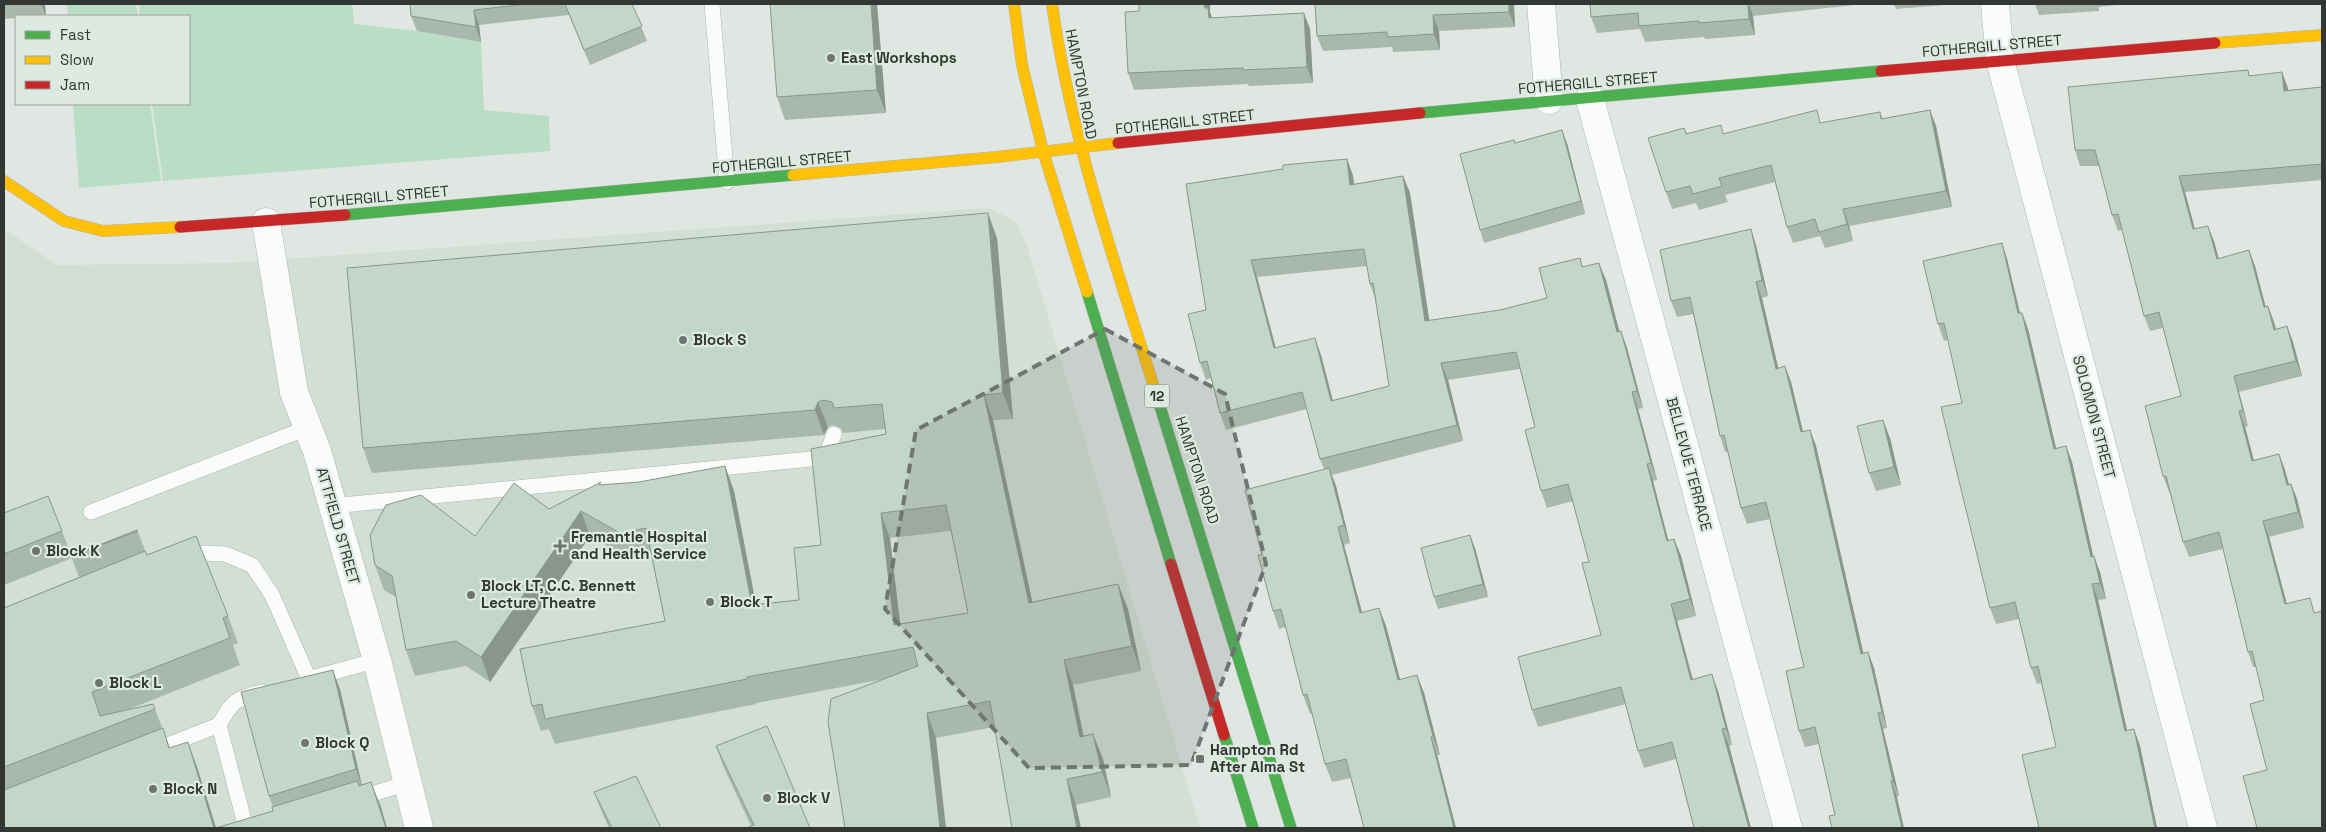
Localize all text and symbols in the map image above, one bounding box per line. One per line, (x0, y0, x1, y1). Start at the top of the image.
legend (15, 15, 190, 105)
text: Fast (60, 25, 91, 44)
street label: HAMPTON ROAD (1061, 27, 1102, 141)
street label: FOTHERGILL STREET (1921, 30, 2063, 61)
place label: East Workshops (841, 48, 957, 67)
text: Slow (60, 50, 94, 69)
marker: East Workshops (825, 52, 837, 64)
street label: FOTHERGILL STREET (1517, 67, 1659, 98)
text: Jam (60, 75, 90, 94)
street label: FOTHERGILL STREET (1114, 105, 1256, 138)
street label: FOTHERGILL STREET (711, 146, 853, 177)
street label: FOTHERGILL STREET (308, 181, 450, 212)
place label: Block S (693, 330, 746, 349)
marker: Block S (677, 334, 689, 346)
street label: SOLOMON STREET (2069, 353, 2120, 481)
road number: 12 (1144, 384, 1170, 408)
street label: BELLEVUE TERRACE (1662, 395, 1717, 533)
street label: HAMPTON ROAD (1171, 414, 1224, 526)
street label: ATTFIELD STREET (313, 465, 364, 587)
place label: Fremantle Hospital and Health Service (571, 527, 707, 563)
marker: Fremantle Hospital and Health Service (553, 539, 567, 553)
place label: Block K (46, 541, 100, 560)
marker: Block K (30, 545, 42, 557)
place label: Block LT, C.C. Bennett Lecture Theatre (481, 576, 636, 612)
marker: Block LT, C.C. Bennett Lecture Theatre (465, 589, 477, 601)
place label: Block T (720, 592, 773, 611)
marker: Block T (704, 596, 716, 608)
place label: Block L (109, 673, 161, 692)
marker: Block L (93, 677, 105, 689)
place label: Block Q (315, 733, 369, 752)
marker: Block Q (299, 737, 311, 749)
place label: Hampton Rd After Alma St (1210, 740, 1305, 776)
marker: Hampton Rd After Alma St (1194, 753, 1206, 765)
place label: Block N (163, 779, 217, 798)
marker: Block N (147, 783, 159, 795)
place label: Block V (777, 788, 830, 807)
marker: Block V (761, 792, 773, 804)

